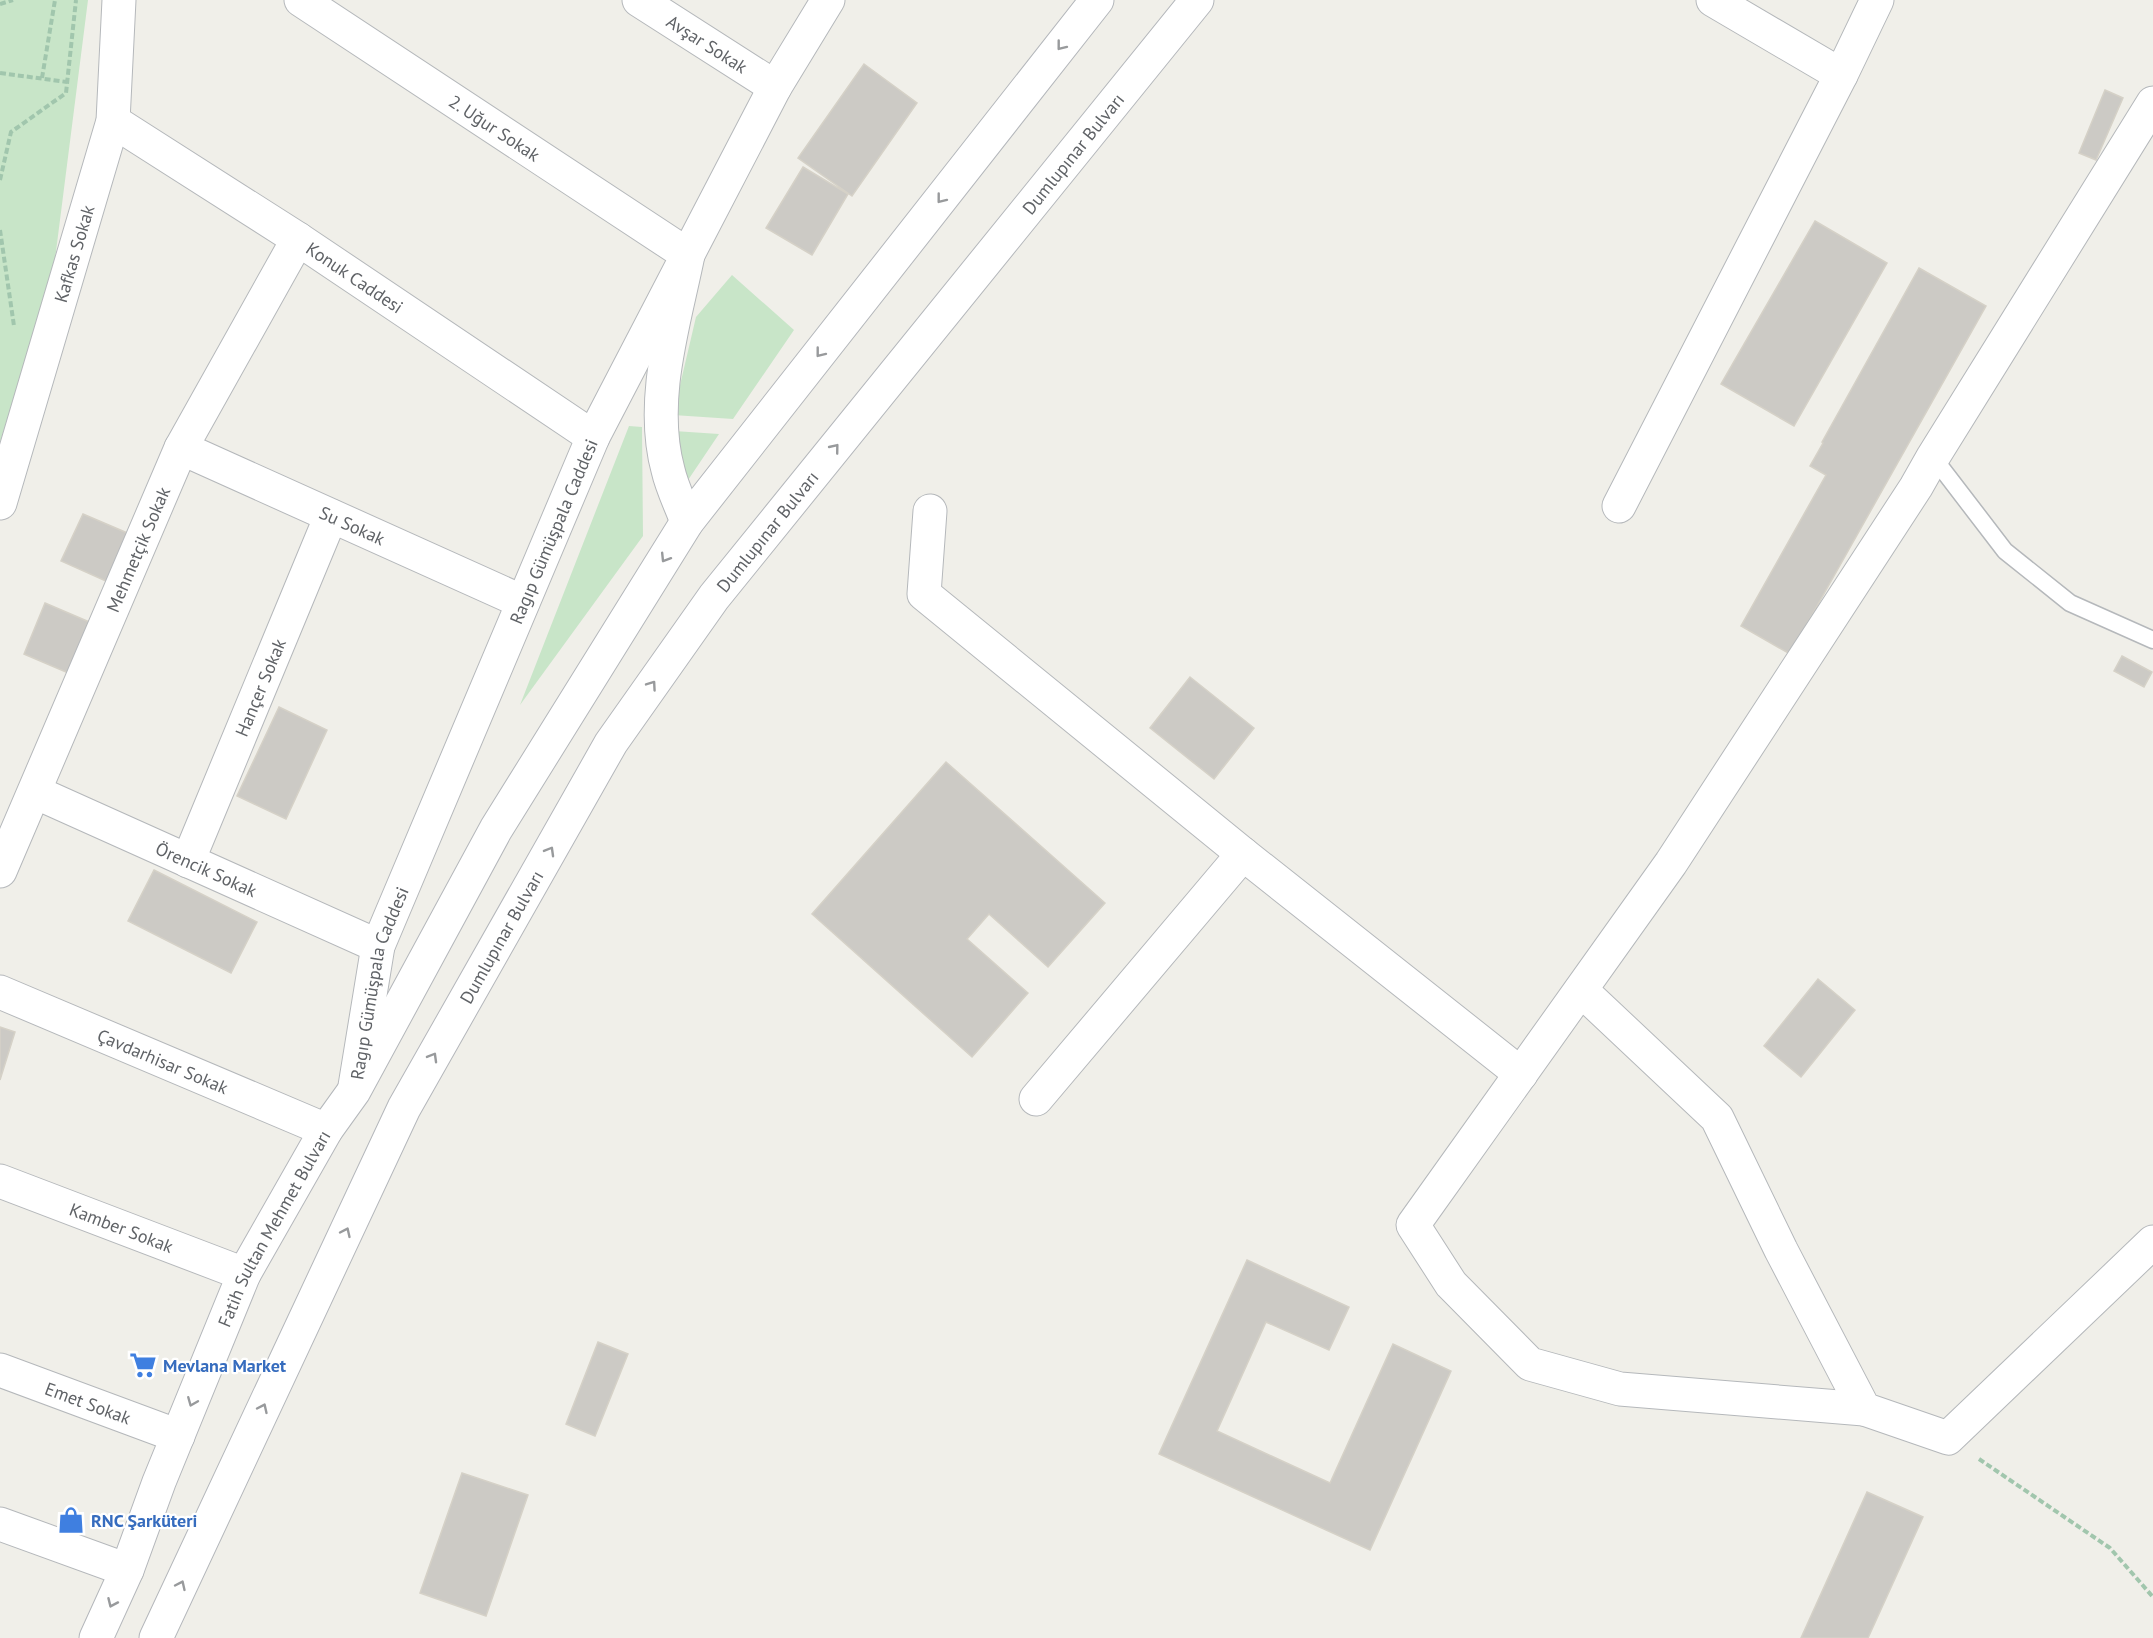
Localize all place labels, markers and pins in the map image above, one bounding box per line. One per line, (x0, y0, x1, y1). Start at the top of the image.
supermarket icon: Mevlana Market (128, 1350, 158, 1380)
place label: Mevlana Market (163, 1354, 287, 1377)
shop icon: RNC Şarküteri (56, 1505, 86, 1535)
place label: RNC Şarküteri (91, 1509, 197, 1532)

